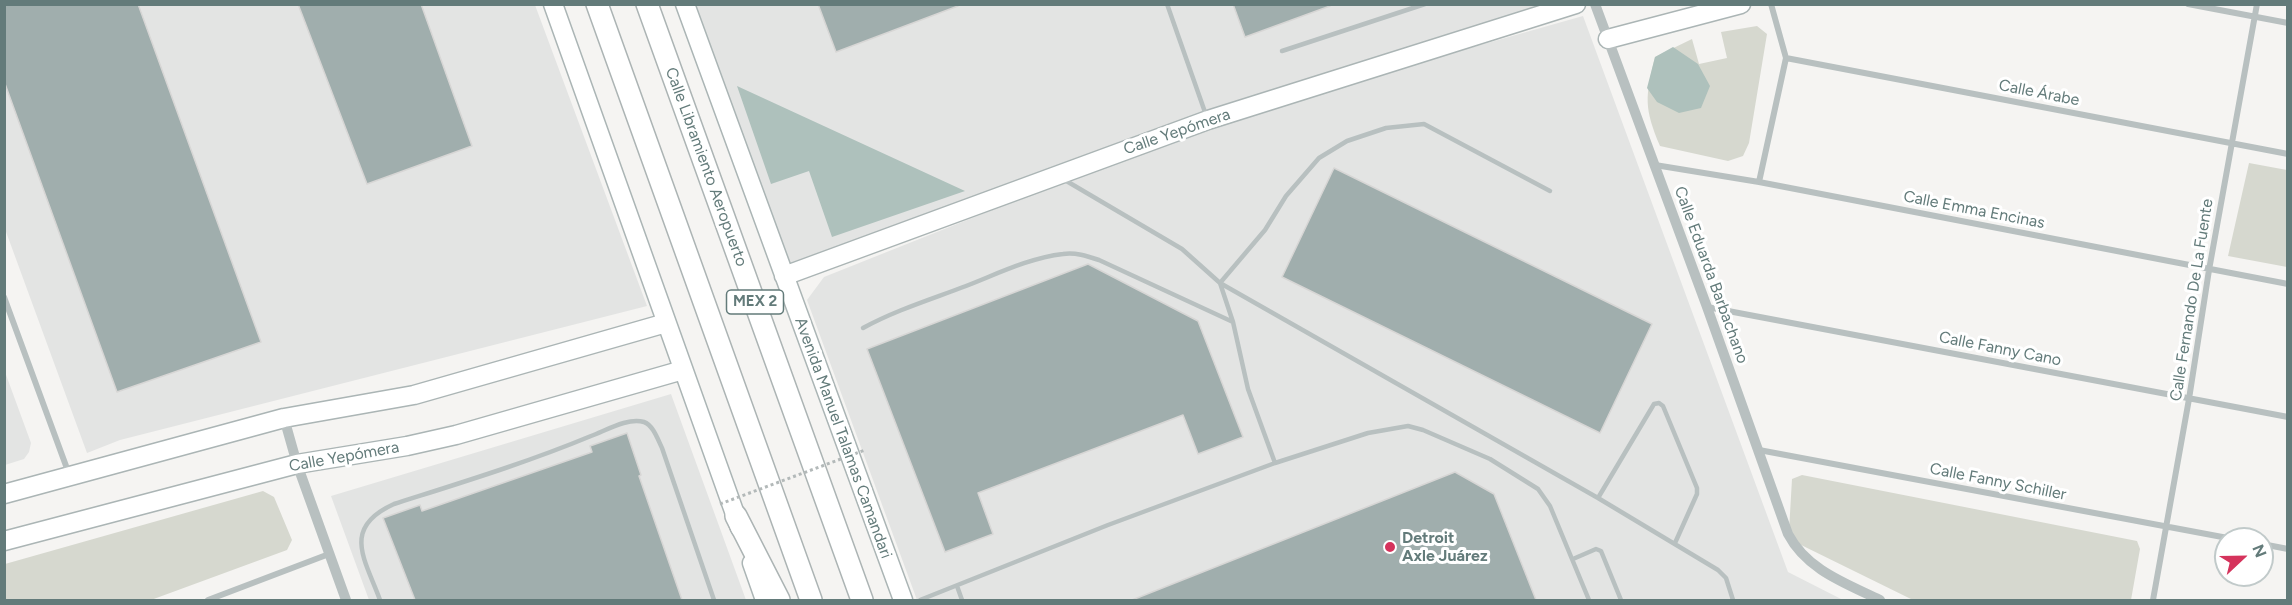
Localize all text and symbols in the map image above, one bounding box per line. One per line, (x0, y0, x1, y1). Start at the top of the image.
street label: Calle Libramiento Aeropuerto (661, 65, 751, 269)
street label: Calle Árabe (1997, 76, 2081, 110)
street label: Calle Yepómera (1121, 105, 1233, 159)
street label: Calle Eduarda Barbachano (1670, 184, 1752, 366)
street label: Calle Emma Encinas (1902, 187, 2046, 233)
street label: Calle Fernando De La Fuente (2167, 197, 2217, 403)
road number: MEX 2 (726, 290, 783, 314)
street label: Avenida Manuel Talamas Camandari (790, 315, 896, 561)
street label: Calle Fanny Cano (1937, 328, 2063, 370)
street label: Calle Yepómera (287, 438, 401, 476)
street label: Calle Fanny Schiller (1928, 459, 2068, 505)
north arrow (2214, 527, 2274, 587)
place label: Detroit Axle Juárez (1402, 528, 1488, 566)
marker: Detroit Axle Juárez (1383, 540, 1397, 554)
text: N (2248, 542, 2270, 560)

